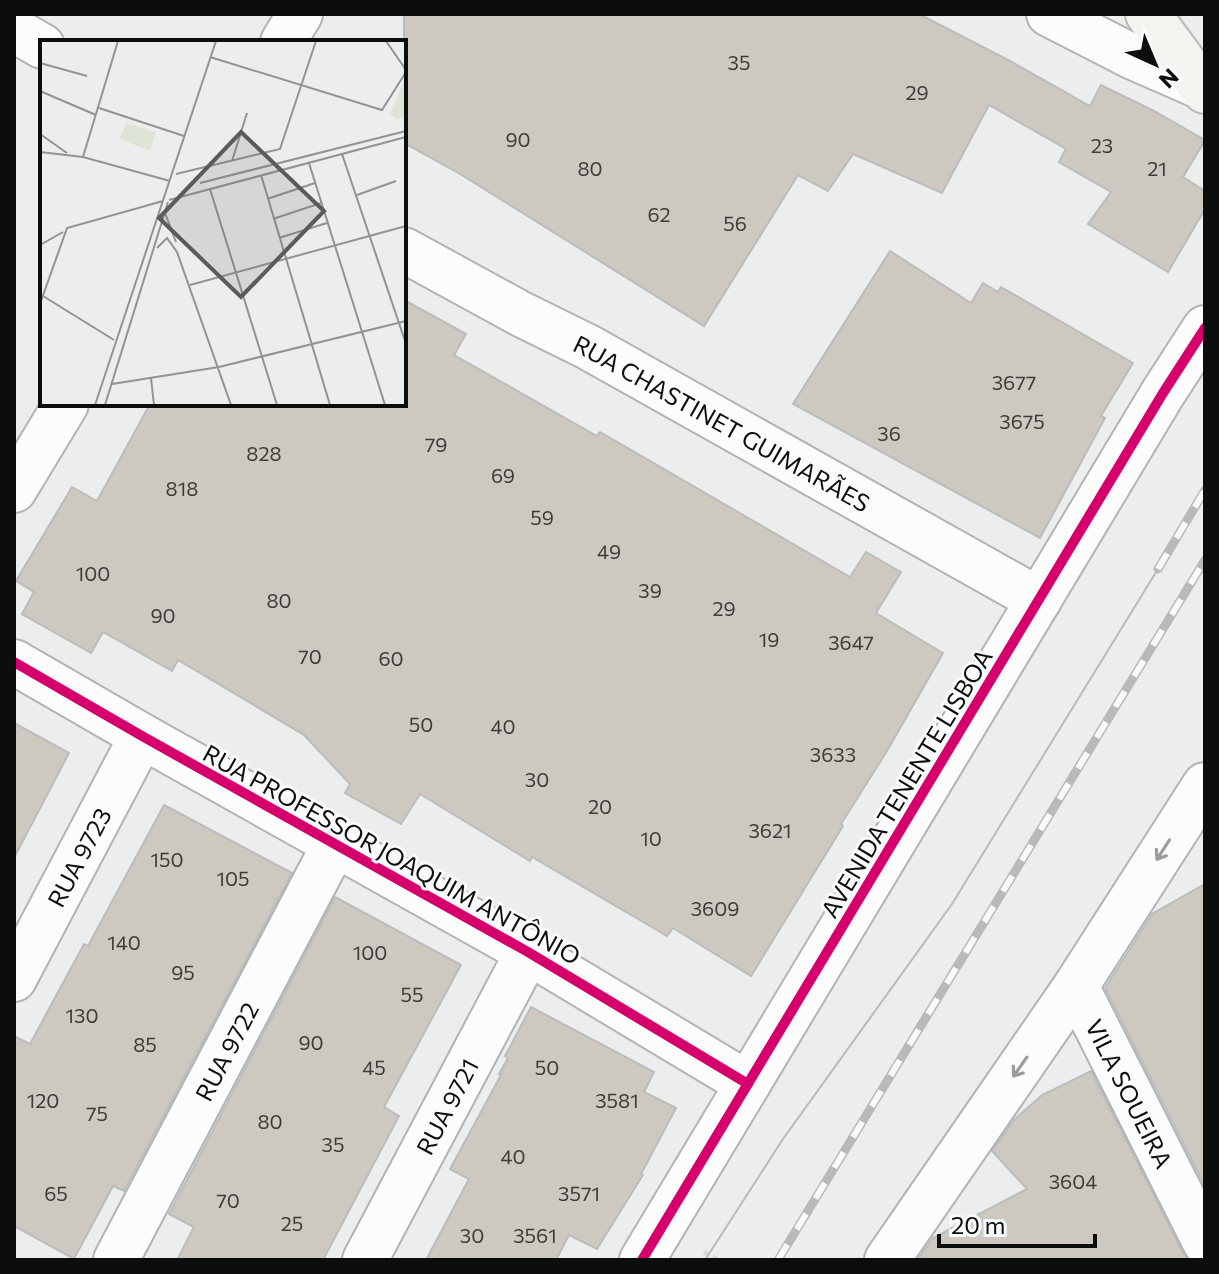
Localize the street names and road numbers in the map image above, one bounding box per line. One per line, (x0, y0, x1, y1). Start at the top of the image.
street label: RUA CHASTINET GUIMARÃES (569, 328, 876, 517)
street label: AVENIDA TENENTE LISBOA (814, 643, 998, 923)
street label: RUA PROFESSOR JOAQUIM ANTÔNIO (198, 738, 586, 970)
street label: RUA 9723 (40, 802, 116, 911)
street label: RUA 9722 (188, 997, 264, 1105)
street label: VILA SOUEIRA (1080, 1014, 1180, 1172)
street label: RUA 9721 (409, 1053, 484, 1159)

